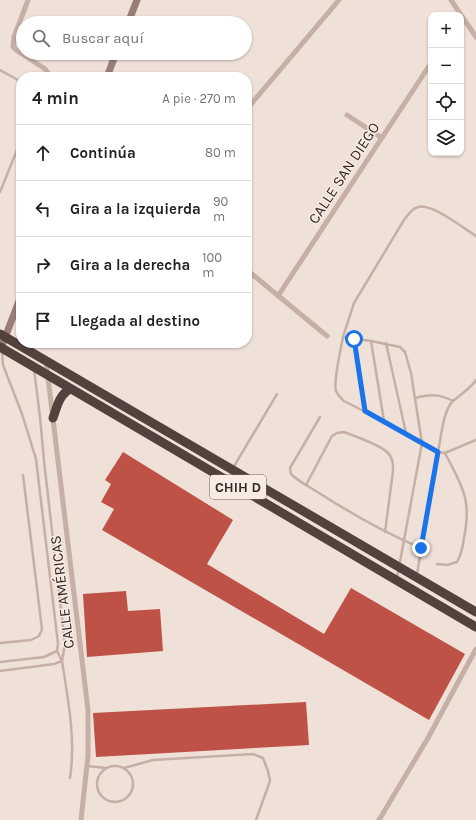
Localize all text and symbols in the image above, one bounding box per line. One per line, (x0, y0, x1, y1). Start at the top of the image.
map controls (428, 12, 464, 156)
button: + (428, 12, 464, 48)
search box (16, 16, 252, 60)
icon: search (30, 27, 52, 49)
text: Buscar aquí (62, 29, 144, 47)
button: − (428, 48, 464, 84)
button: locate (428, 84, 464, 120)
text: 4 min (32, 88, 79, 108)
text: A pie · 270 m (162, 91, 236, 106)
street label: CALLE SAN DIEGO (305, 119, 383, 227)
button: layers (428, 120, 464, 156)
icon: ahead (32, 142, 54, 164)
text: Continúa (70, 144, 136, 162)
text: 80 m (205, 145, 236, 160)
text: 90 m (213, 194, 228, 224)
icon: left (32, 198, 54, 220)
text: Gira a la izquierda (70, 200, 201, 218)
text: 100 m (202, 250, 222, 280)
icon: right (32, 254, 54, 276)
text: Gira a la derecha (70, 256, 190, 274)
icon: arrive (32, 310, 54, 332)
text: Llegada al destino (70, 312, 200, 330)
route start (345, 330, 363, 348)
road number: CHIH D (210, 475, 266, 499)
street label: CALLE AMÉRICAS (46, 534, 78, 650)
route end (412, 539, 430, 557)

